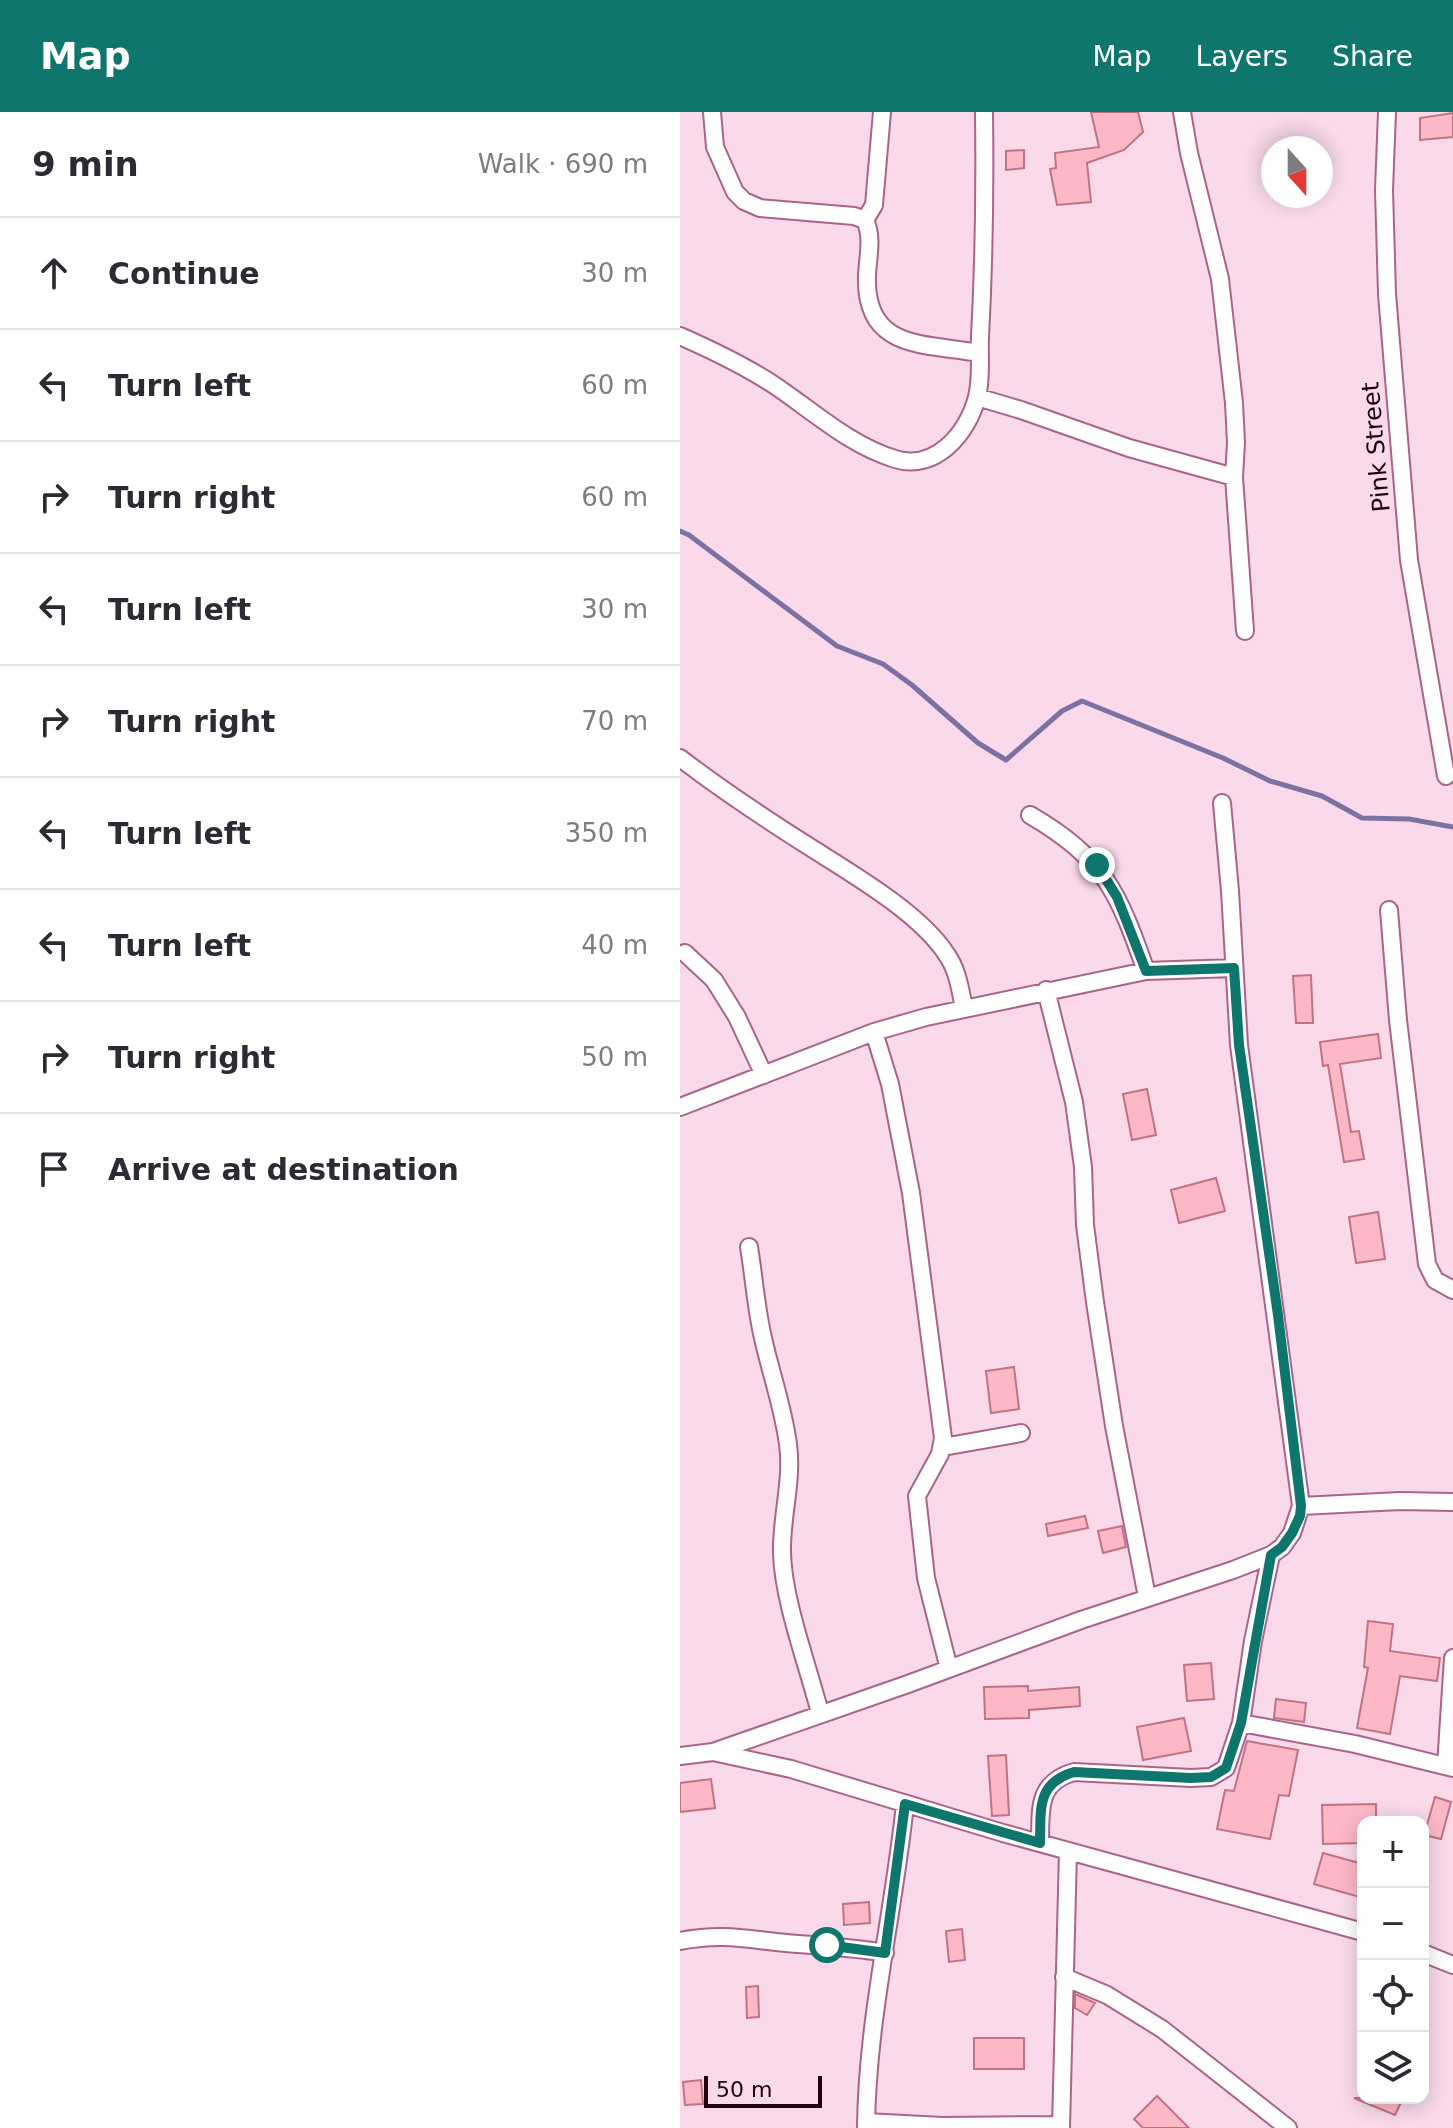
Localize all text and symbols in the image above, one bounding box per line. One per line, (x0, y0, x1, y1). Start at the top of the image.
text: Map (40, 34, 131, 78)
text: Map (1092, 40, 1152, 73)
text: Layers (1196, 40, 1288, 73)
text: Share (1332, 40, 1413, 73)
north arrow (1261, 136, 1333, 208)
text: 9 min (32, 144, 139, 184)
text: Walk · 690 m (478, 149, 648, 179)
icon: ahead (32, 251, 76, 295)
text: Continue (108, 256, 260, 291)
text: 30 m (581, 258, 648, 288)
icon: left (32, 363, 76, 407)
text: Turn left (108, 368, 251, 403)
text: 60 m (581, 370, 648, 400)
street label: Pink Street (1356, 381, 1396, 513)
icon: right (32, 475, 76, 519)
text: Turn right (108, 480, 275, 515)
text: 60 m (581, 482, 648, 512)
icon: left (32, 587, 76, 631)
text: Turn left (108, 592, 251, 627)
text: 30 m (581, 594, 648, 624)
icon: right (32, 699, 76, 743)
text: Turn right (108, 704, 275, 739)
text: 70 m (581, 706, 648, 736)
icon: left (32, 811, 76, 855)
text: Turn left (108, 816, 251, 851)
text: 350 m (565, 818, 648, 848)
route end (1079, 847, 1115, 883)
icon: left (32, 923, 76, 967)
text: Turn left (108, 928, 251, 963)
text: 40 m (581, 930, 648, 960)
icon: right (32, 1035, 76, 1079)
text: Turn right (108, 1040, 275, 1075)
text: 50 m (581, 1042, 648, 1072)
icon: arrive (32, 1147, 76, 1191)
text: Arrive at destination (108, 1152, 459, 1187)
map controls (1357, 1816, 1429, 2104)
button: + (1357, 1816, 1429, 1888)
button: − (1357, 1888, 1429, 1960)
route start (809, 1927, 845, 1963)
button: locate (1357, 1960, 1429, 2032)
button: layers (1357, 2032, 1429, 2104)
scale bar (704, 2072, 822, 2108)
text: 50 m (716, 2077, 772, 2102)

